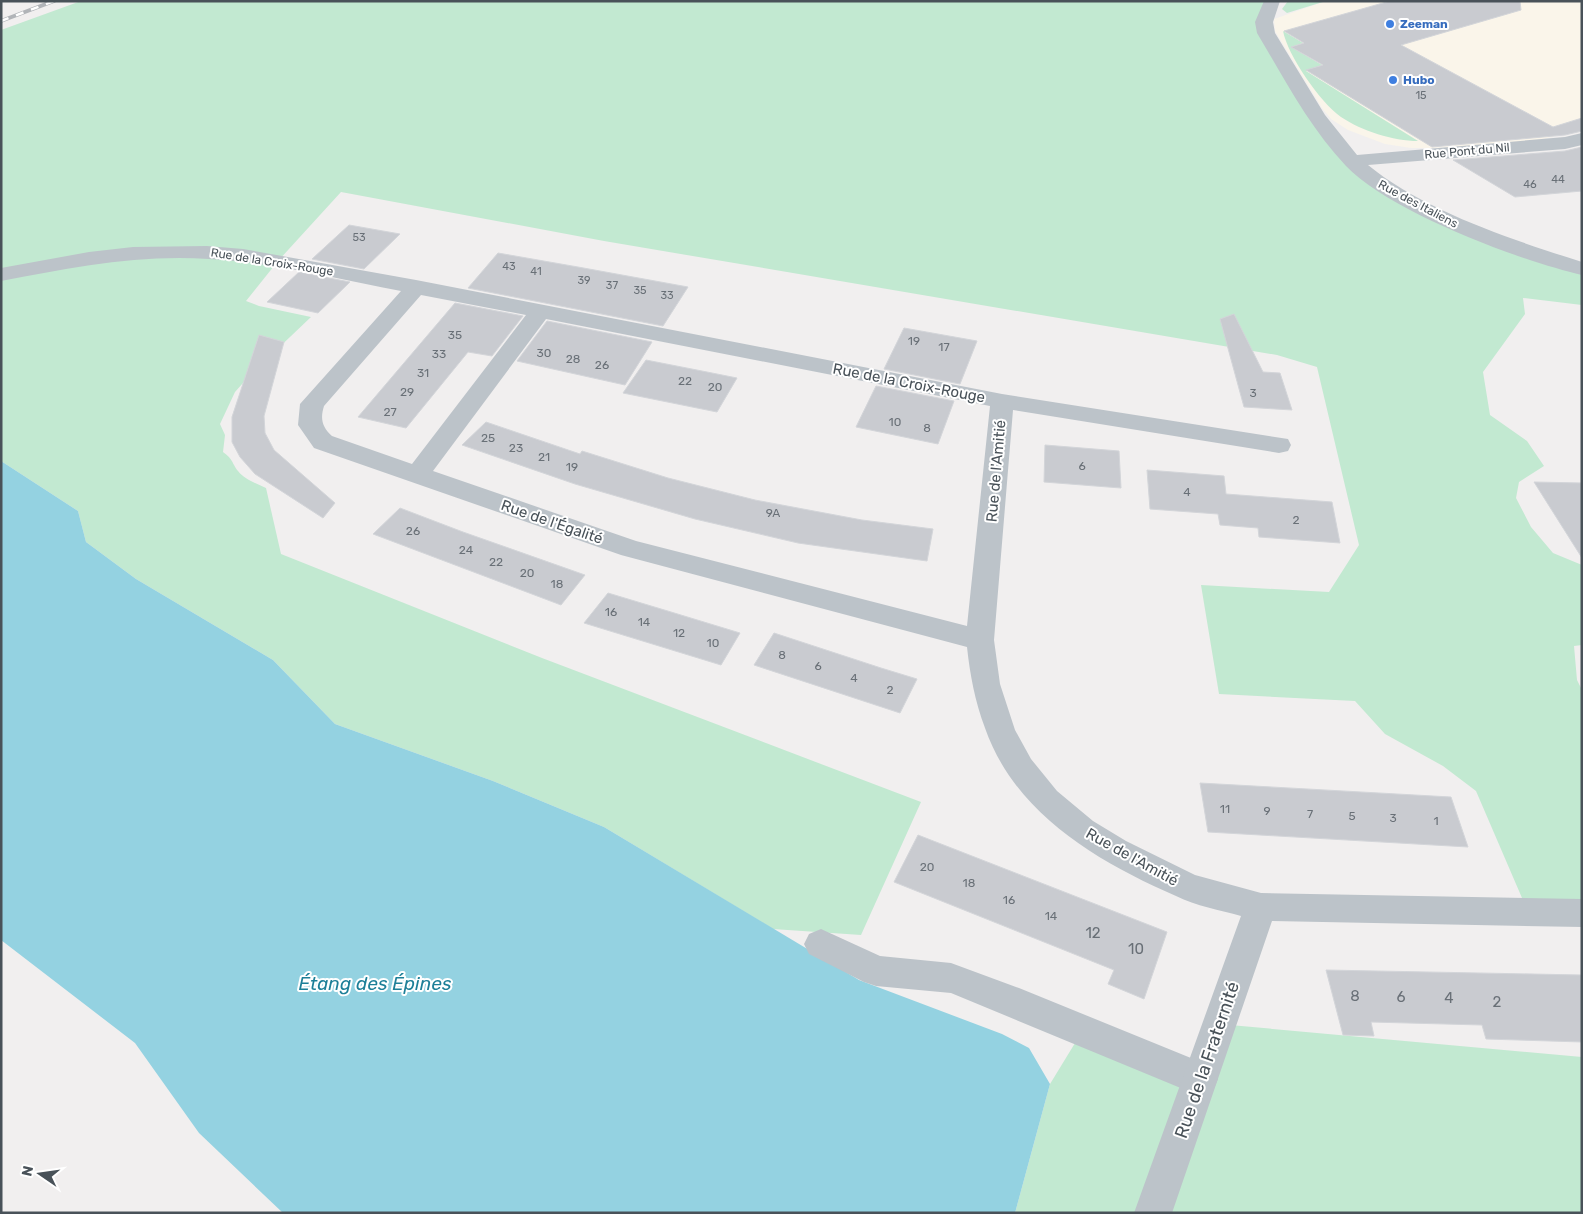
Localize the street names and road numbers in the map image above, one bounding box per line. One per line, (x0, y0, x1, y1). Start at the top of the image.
street label: Rue Pont du Nil (1424, 140, 1510, 162)
street label: Rue des Italiens (1376, 177, 1460, 231)
street label: Rue de la Croix-Rouge (210, 245, 335, 279)
street label: Rue de la Croix-Rouge (831, 359, 987, 407)
street label: Rue de l'Amitié (983, 419, 1009, 523)
street label: Rue de l'Égalité (499, 496, 605, 548)
street label: Rue de l'Amitié (1083, 824, 1181, 890)
street label: Rue de la Fraternité (1170, 979, 1244, 1141)

